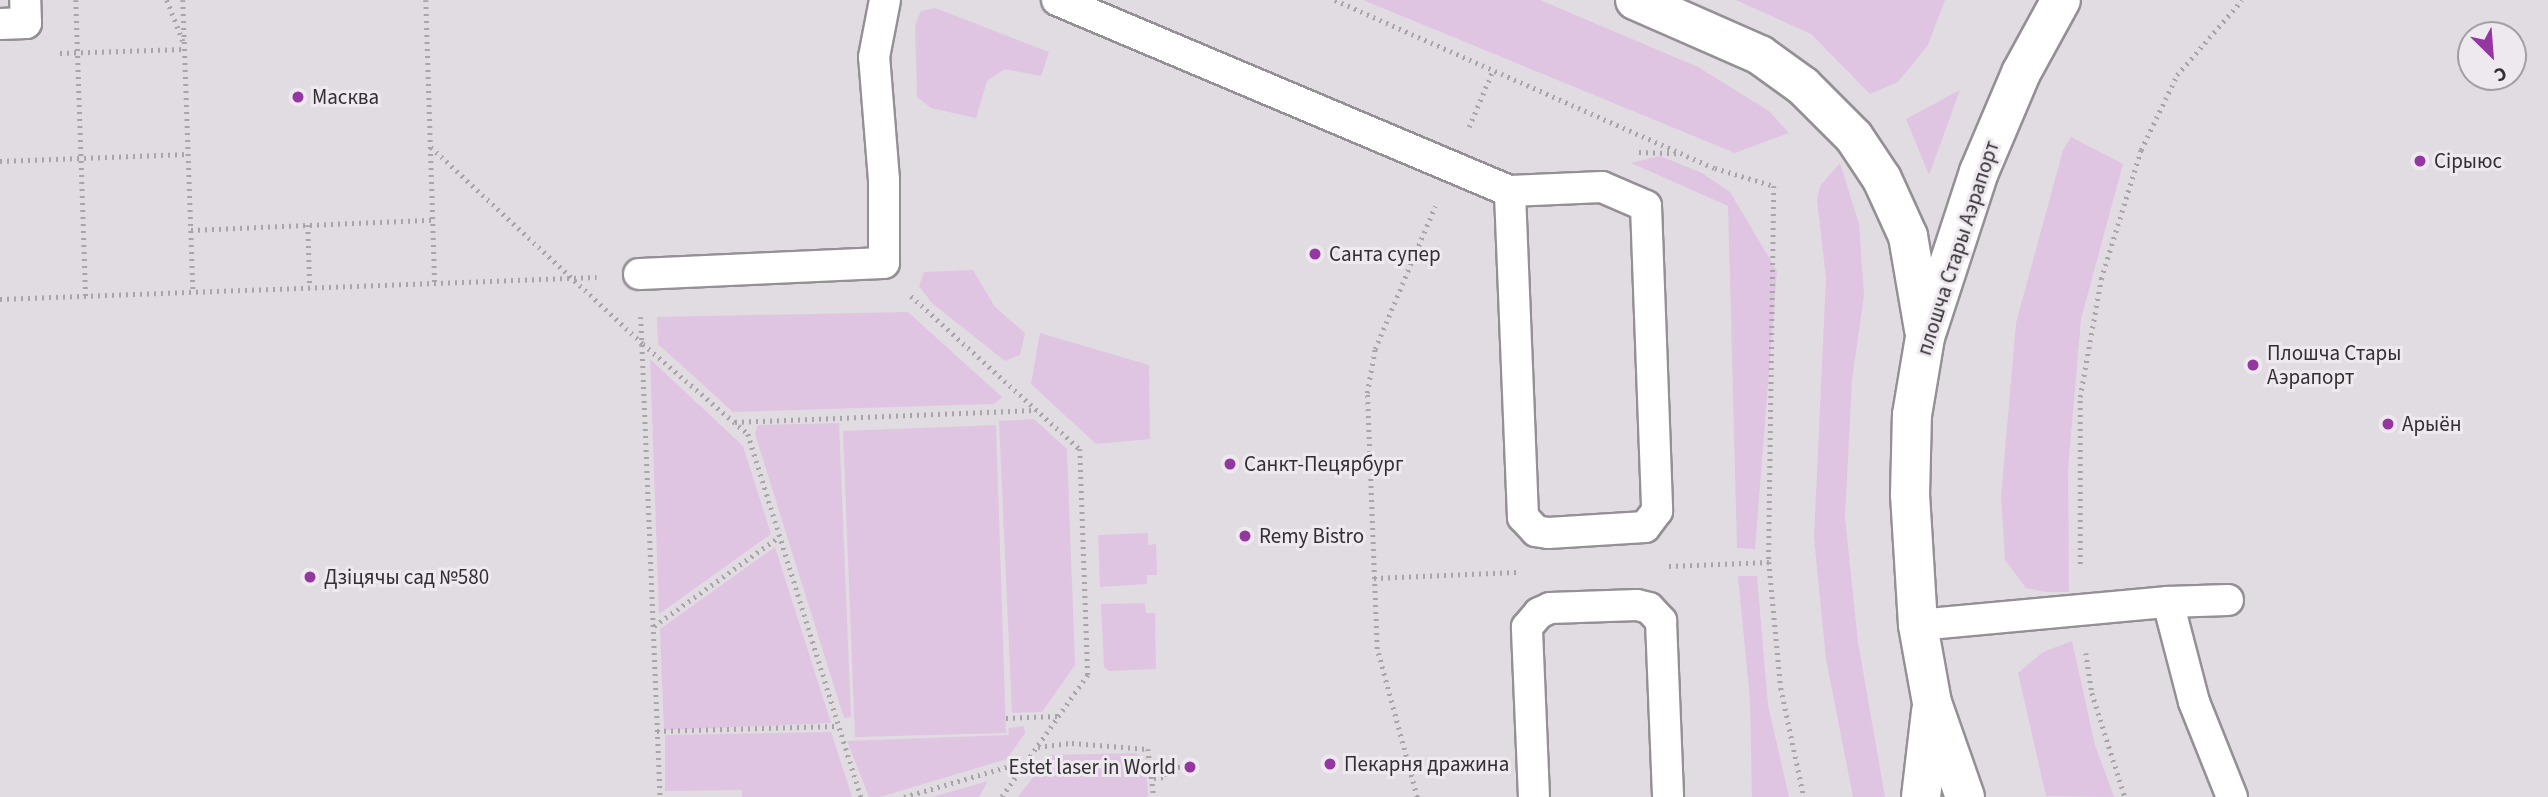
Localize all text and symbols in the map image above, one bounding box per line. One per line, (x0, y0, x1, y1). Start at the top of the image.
north arrow (2457, 21, 2527, 91)
text: С (2490, 59, 2511, 88)
place label: Масква (312, 84, 379, 110)
marker: Масква (290, 89, 306, 105)
street label: плошча Стары Аэрапорт (1911, 138, 2005, 358)
place label: Сірыюс (2434, 148, 2502, 174)
marker: Сірыюс (2412, 153, 2428, 169)
place label: Санта супер (1329, 241, 1441, 267)
marker: Санта супер (1307, 246, 1323, 262)
place label: Плошча Стары Аэрапорт (2267, 340, 2401, 390)
marker: Плошча Стары Аэрапорт (2245, 357, 2261, 373)
place label: Арыён (2402, 411, 2461, 437)
marker: Арыён (2380, 416, 2396, 432)
place label: Санкт-Пецярбург (1244, 451, 1404, 477)
marker: Санкт-Пецярбург (1222, 456, 1238, 472)
place label: Remy Bistro (1259, 523, 1364, 549)
marker: Remy Bistro (1237, 528, 1253, 544)
place label: Дзіцячы сад №580 (324, 564, 489, 590)
marker: Дзіцячы сад №580 (302, 569, 318, 585)
place label: Пекарня дражина (1344, 751, 1509, 777)
place label: Estet laser in World (1009, 754, 1176, 780)
marker: Пекарня дражина (1322, 756, 1338, 772)
marker: Estet laser in World (1182, 759, 1198, 775)

